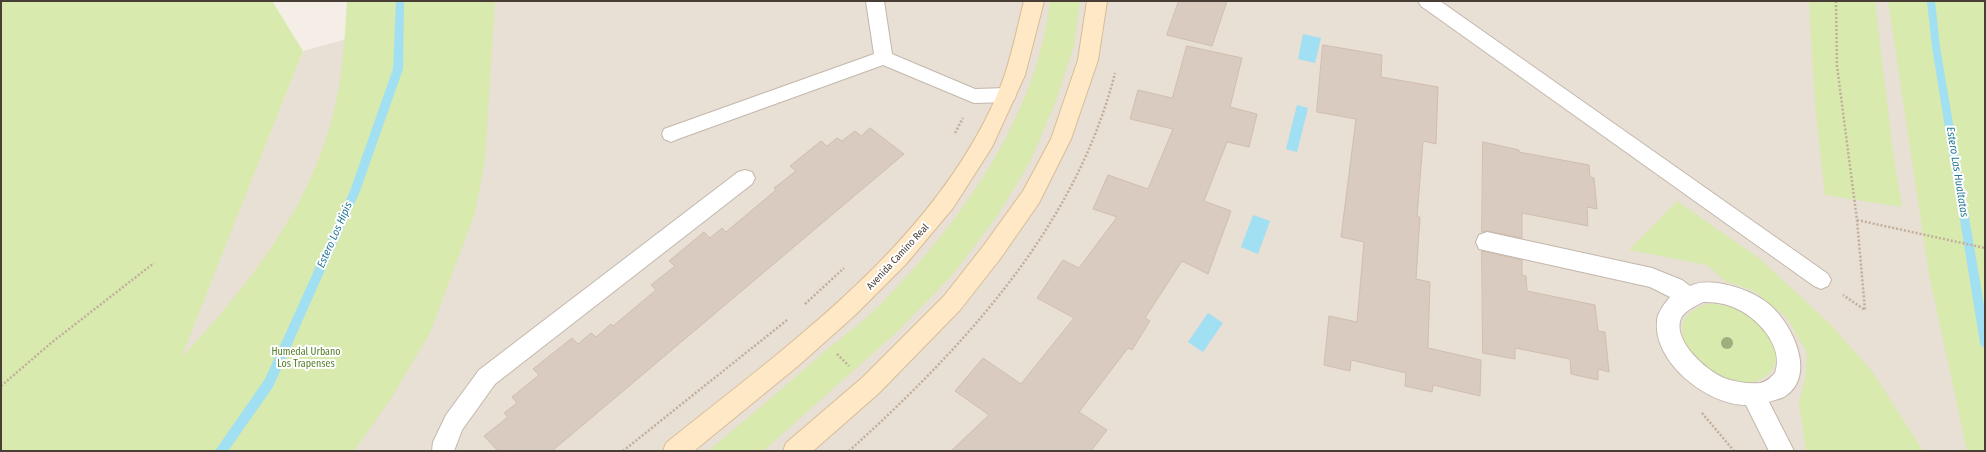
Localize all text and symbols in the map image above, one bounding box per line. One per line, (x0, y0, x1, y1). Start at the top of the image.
water label: Estero Las Hualtatas (1943, 126, 1971, 218)
water label: Estero Los Hipis (315, 200, 355, 270)
street label: Avenida Camino Real (864, 222, 932, 292)
park label: Humedal Urbano Los Trapenses (271, 346, 341, 370)

